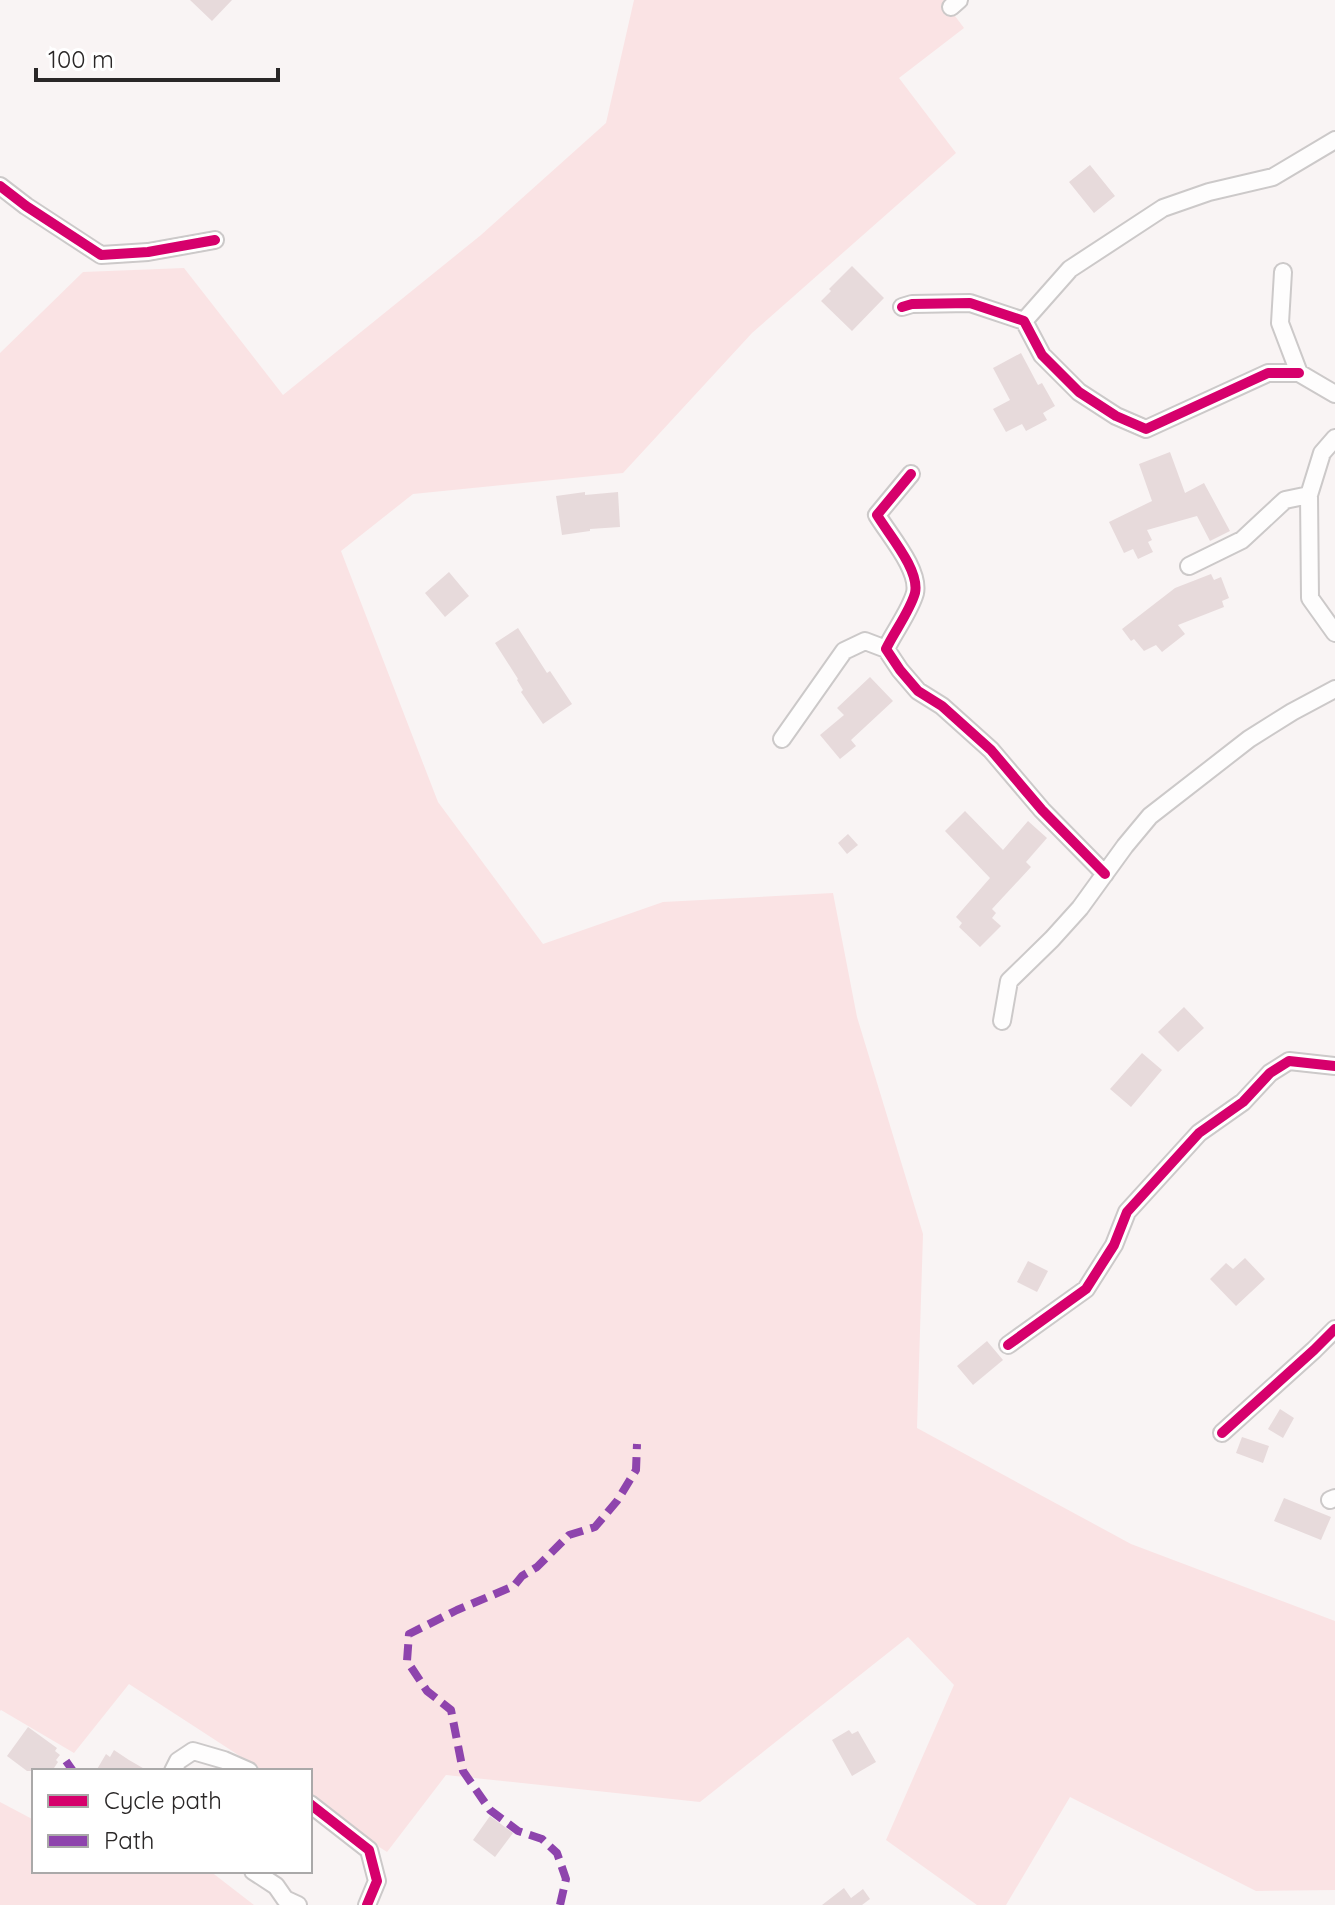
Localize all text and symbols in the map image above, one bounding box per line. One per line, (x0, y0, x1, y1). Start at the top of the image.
scale bar (36, 32, 278, 82)
text: 100 m (48, 44, 114, 74)
legend (32, 1769, 312, 1873)
text: Cycle path (104, 1785, 222, 1815)
text: Path (104, 1825, 155, 1855)

